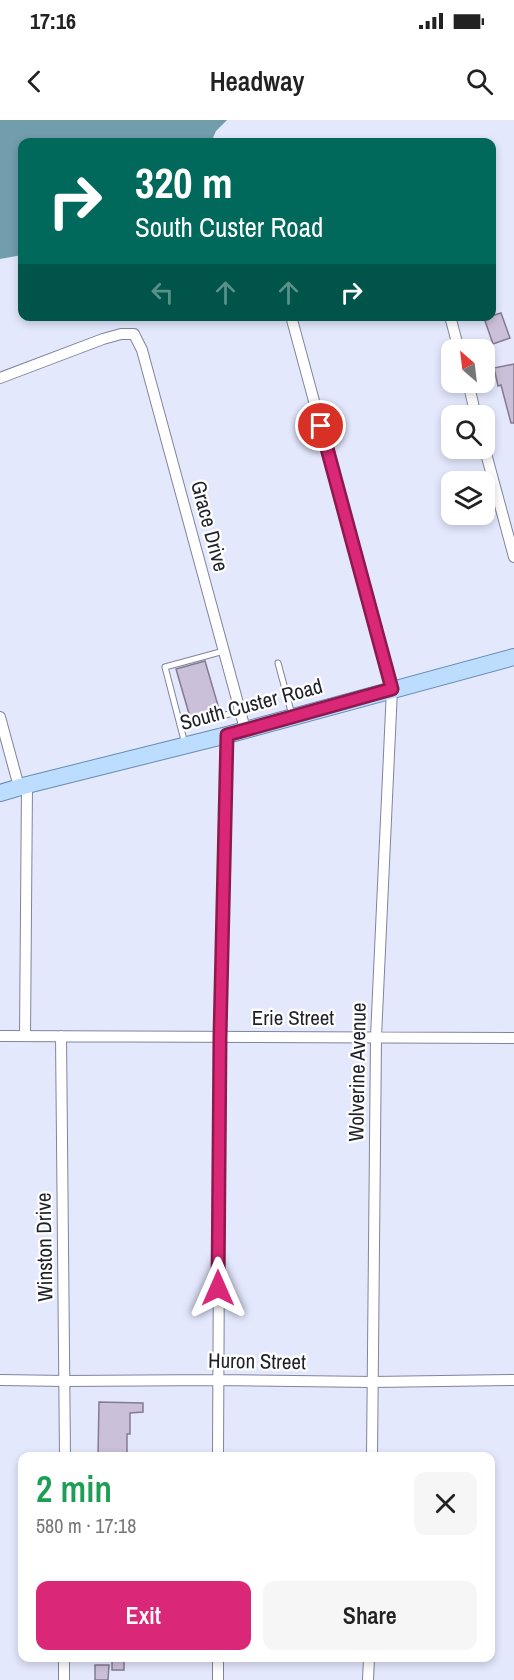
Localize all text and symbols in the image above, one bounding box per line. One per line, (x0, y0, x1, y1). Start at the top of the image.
text: 17:16 (30, 6, 76, 36)
text: Headway (210, 63, 304, 99)
icon: back (18, 65, 51, 98)
icon: search (463, 65, 496, 98)
text: 320 m (135, 155, 233, 211)
icon: right (36, 162, 114, 240)
text: South Custer Road (135, 209, 323, 245)
icon: left (146, 276, 179, 309)
icon: ahead (209, 276, 242, 309)
icon: ahead (272, 276, 305, 309)
icon: right (335, 276, 368, 309)
north arrow (441, 339, 495, 393)
map controls (441, 339, 495, 525)
pin (295, 400, 346, 451)
button: search (441, 405, 495, 459)
icon: arrive (304, 409, 337, 442)
button: layers (441, 471, 495, 525)
street label: Grace Drive (184, 477, 236, 575)
street label: South Custer Road (177, 671, 325, 737)
street label: Wolverine Avenue (341, 1002, 373, 1142)
street label: Erie Street (252, 1003, 334, 1032)
street label: Winston Drive (29, 1192, 59, 1302)
position arrow (186, 1256, 250, 1320)
street label: Huron Street (208, 1346, 306, 1376)
text: 2 min (36, 1465, 112, 1513)
button: close (414, 1472, 477, 1535)
text: 580 m · 17:18 (36, 1512, 136, 1539)
button: Exit (36, 1581, 251, 1650)
button: Share (263, 1581, 477, 1650)

